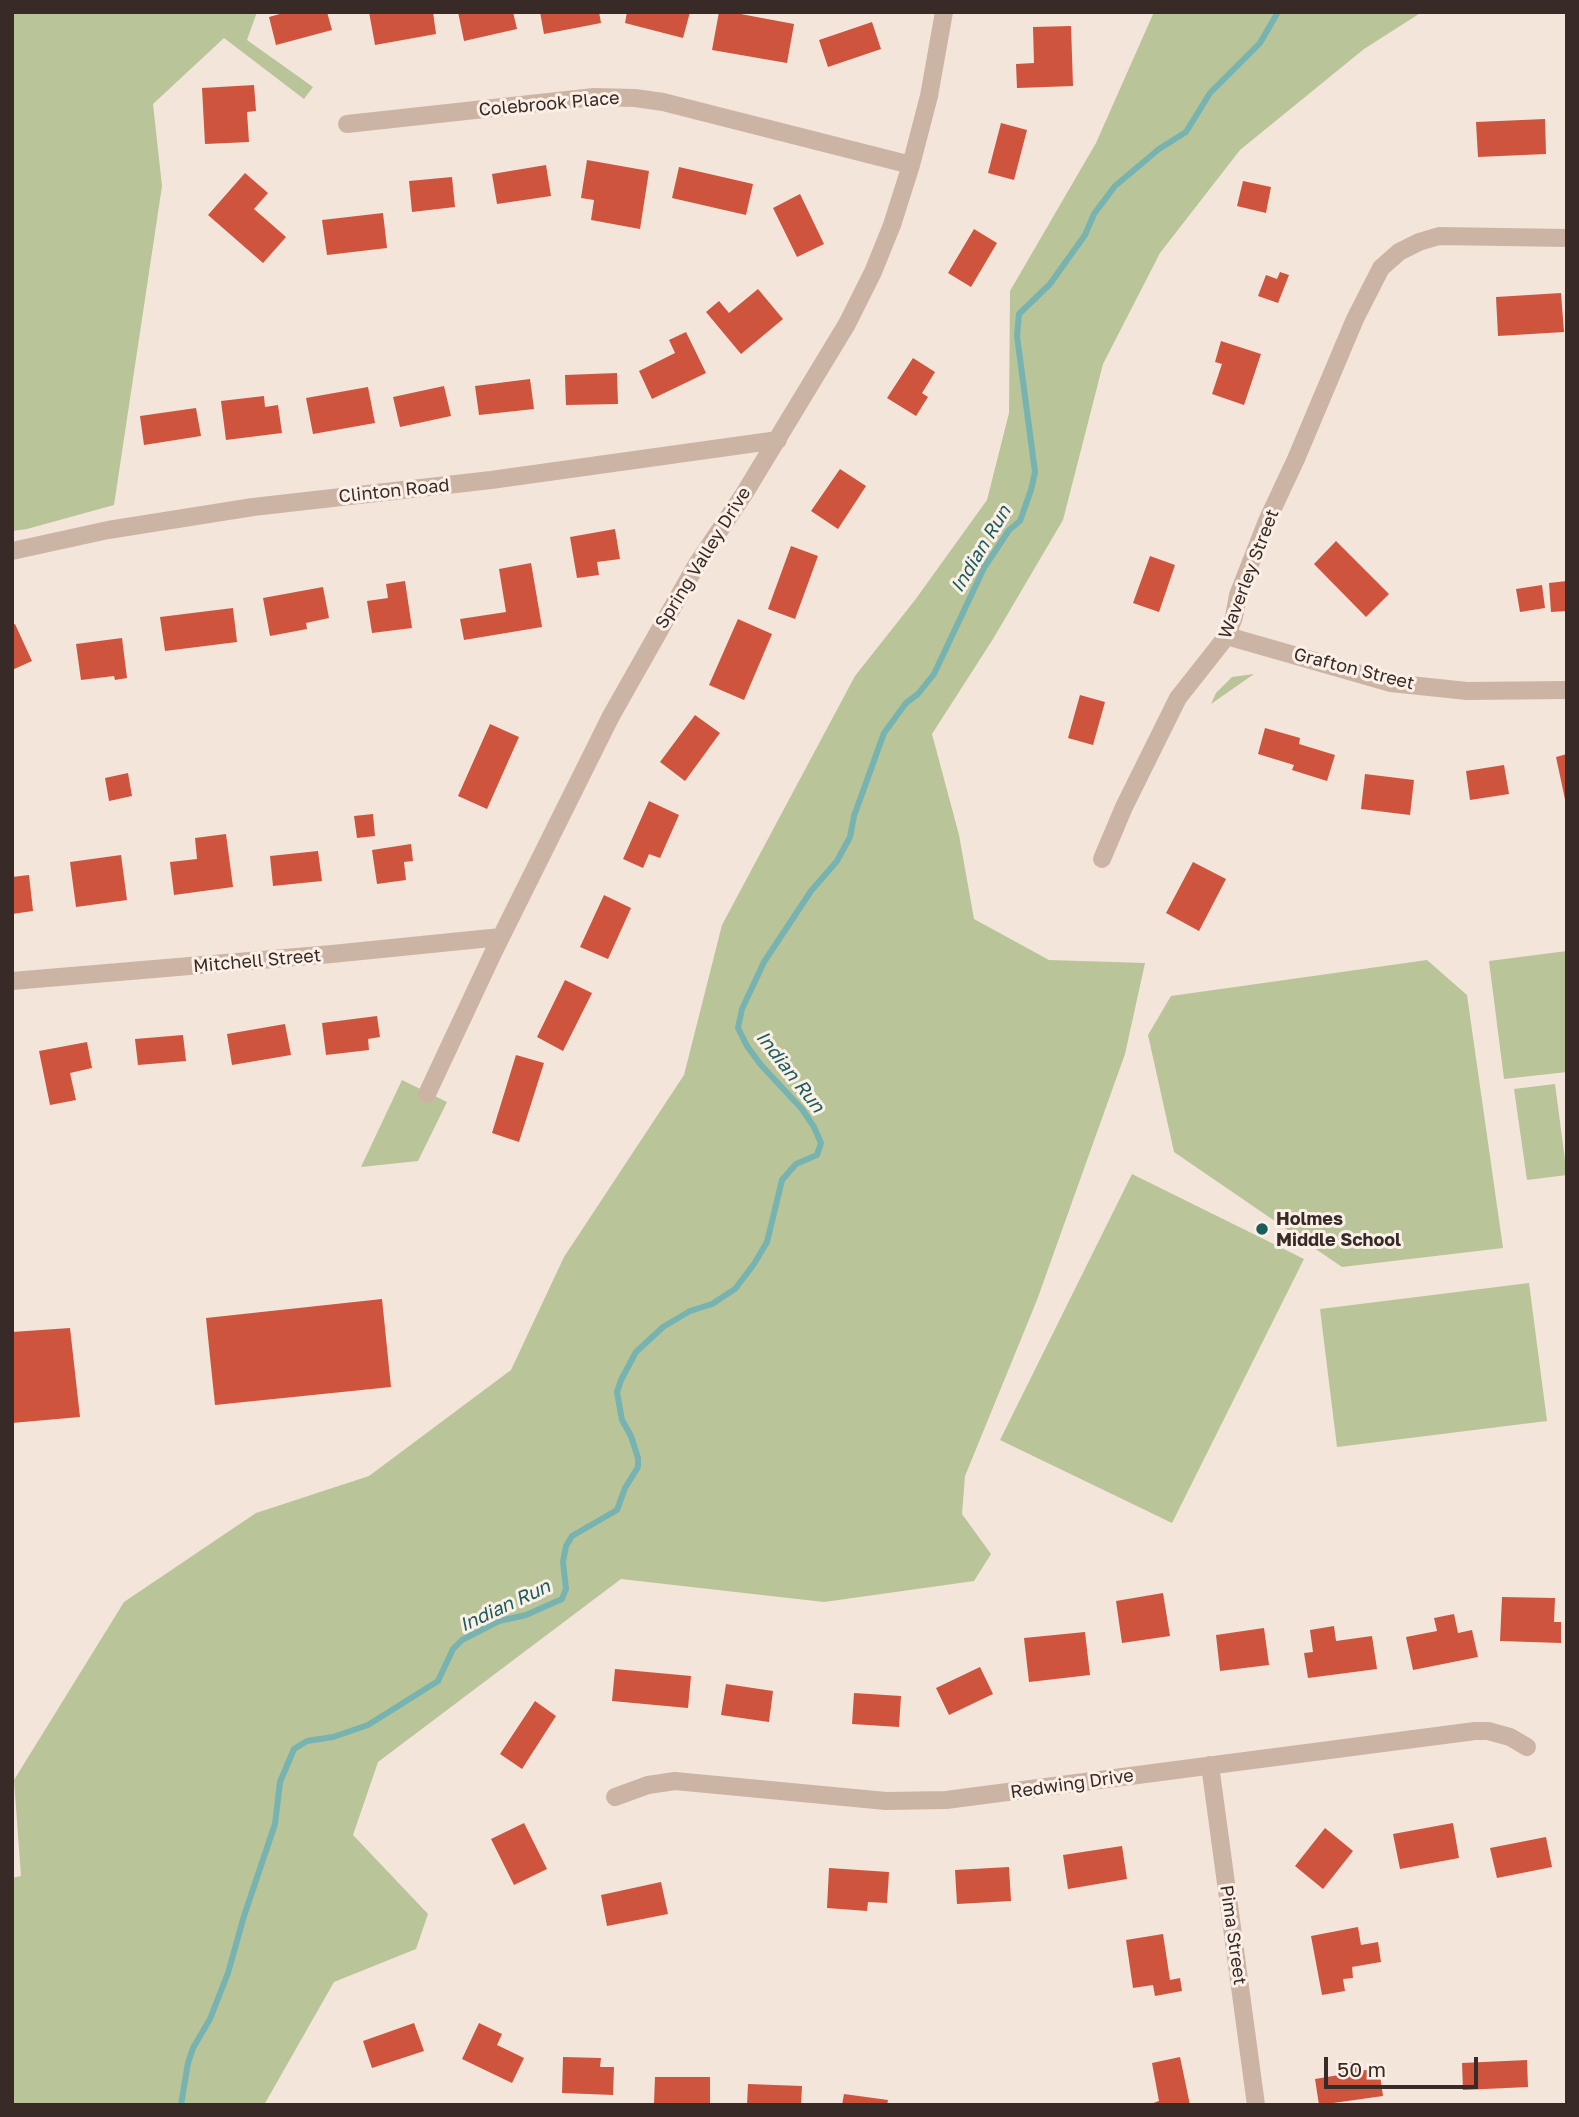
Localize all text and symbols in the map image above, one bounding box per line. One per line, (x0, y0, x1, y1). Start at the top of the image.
street label: Colebrook Place (478, 87, 620, 121)
street label: Clinton Road (337, 474, 451, 508)
street label: Spring Valley Drive (651, 483, 755, 633)
water label: Indian Run (946, 501, 1016, 597)
street label: Waverley Street (1214, 506, 1284, 642)
street label: Grafton Street (1292, 644, 1416, 694)
street label: Mitchell Street (192, 945, 322, 977)
water label: Indian Run (751, 1027, 829, 1117)
place label: Holmes Middle School (1276, 1208, 1401, 1250)
marker: Holmes Middle School (1254, 1221, 1270, 1237)
water label: Indian Run (456, 1575, 554, 1637)
street label: Redwing Drive (1009, 1765, 1135, 1803)
street label: Pima Street (1215, 1884, 1251, 1986)
scale bar (1327, 2044, 1481, 2088)
text: 50 m (1337, 2056, 1386, 2082)

